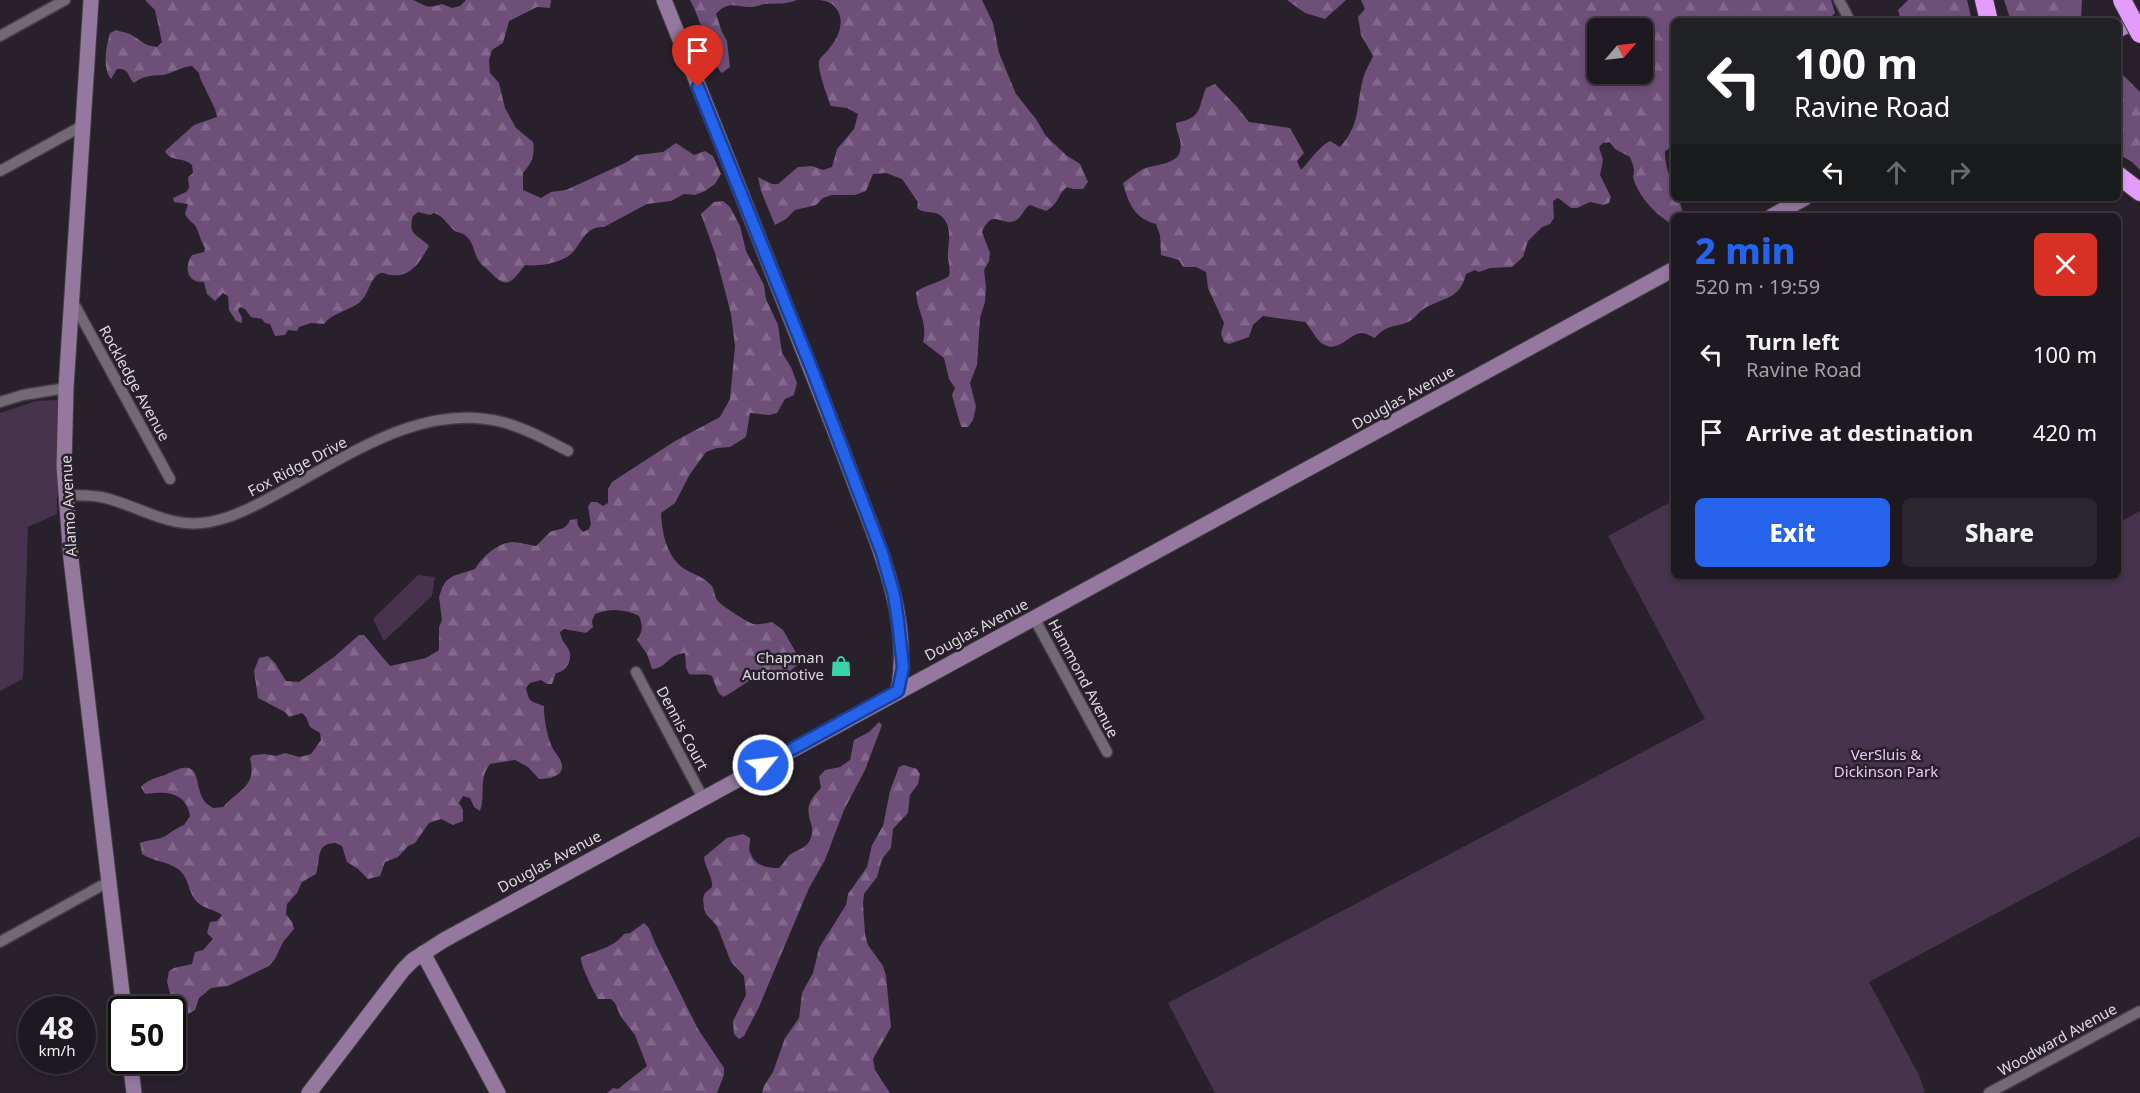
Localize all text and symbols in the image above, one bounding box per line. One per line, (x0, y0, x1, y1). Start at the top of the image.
north arrow (1587, 18, 1653, 84)
map controls (1587, 18, 1653, 84)
pin (672, 25, 723, 87)
icon: arrive (681, 34, 714, 67)
text: 100 m (1794, 34, 1918, 91)
icon: left (1695, 42, 1773, 120)
text: Ravine Road (1794, 88, 1950, 125)
icon: left (1817, 156, 1850, 189)
icon: ahead (1880, 156, 1913, 189)
icon: right (1943, 156, 1976, 189)
text: 2 min (1695, 226, 1796, 275)
button: close (2034, 233, 2097, 296)
text: 520 m · 19:59 (1695, 273, 1820, 300)
street label: Rockledge Avenue (95, 322, 175, 444)
text: Turn left (1746, 326, 1840, 356)
icon: left (1695, 338, 1728, 371)
text: 100 m (2033, 339, 2097, 369)
text: Ravine Road (1746, 356, 1862, 383)
street label: Douglas Avenue (1348, 360, 1458, 434)
icon: arrive (1695, 416, 1728, 449)
text: Arrive at destination (1746, 417, 1973, 447)
text: 420 m (2033, 417, 2097, 447)
street label: Fox Ridge Drive (244, 431, 350, 501)
street label: Alamo Avenue (55, 455, 81, 557)
button: Exit (1695, 498, 1890, 567)
button: Share (1902, 498, 2097, 567)
street label: Douglas Avenue (921, 593, 1031, 665)
street label: Hammond Avenue (1044, 615, 1124, 741)
place label: Chapman Automotive (742, 647, 824, 684)
shop icon: Chapman Automotive (829, 654, 853, 678)
street label: Dennis Court (652, 683, 714, 774)
position arrow (731, 733, 795, 797)
park label: VerSluis & Dickinson Park (1834, 744, 1938, 781)
street label: Douglas Avenue (494, 825, 604, 897)
speed limit sign: 50 (108, 996, 186, 1074)
street label: Woodward Avenue (1994, 998, 2120, 1080)
text: 48 (40, 1007, 74, 1048)
text: km/h (39, 1040, 75, 1060)

